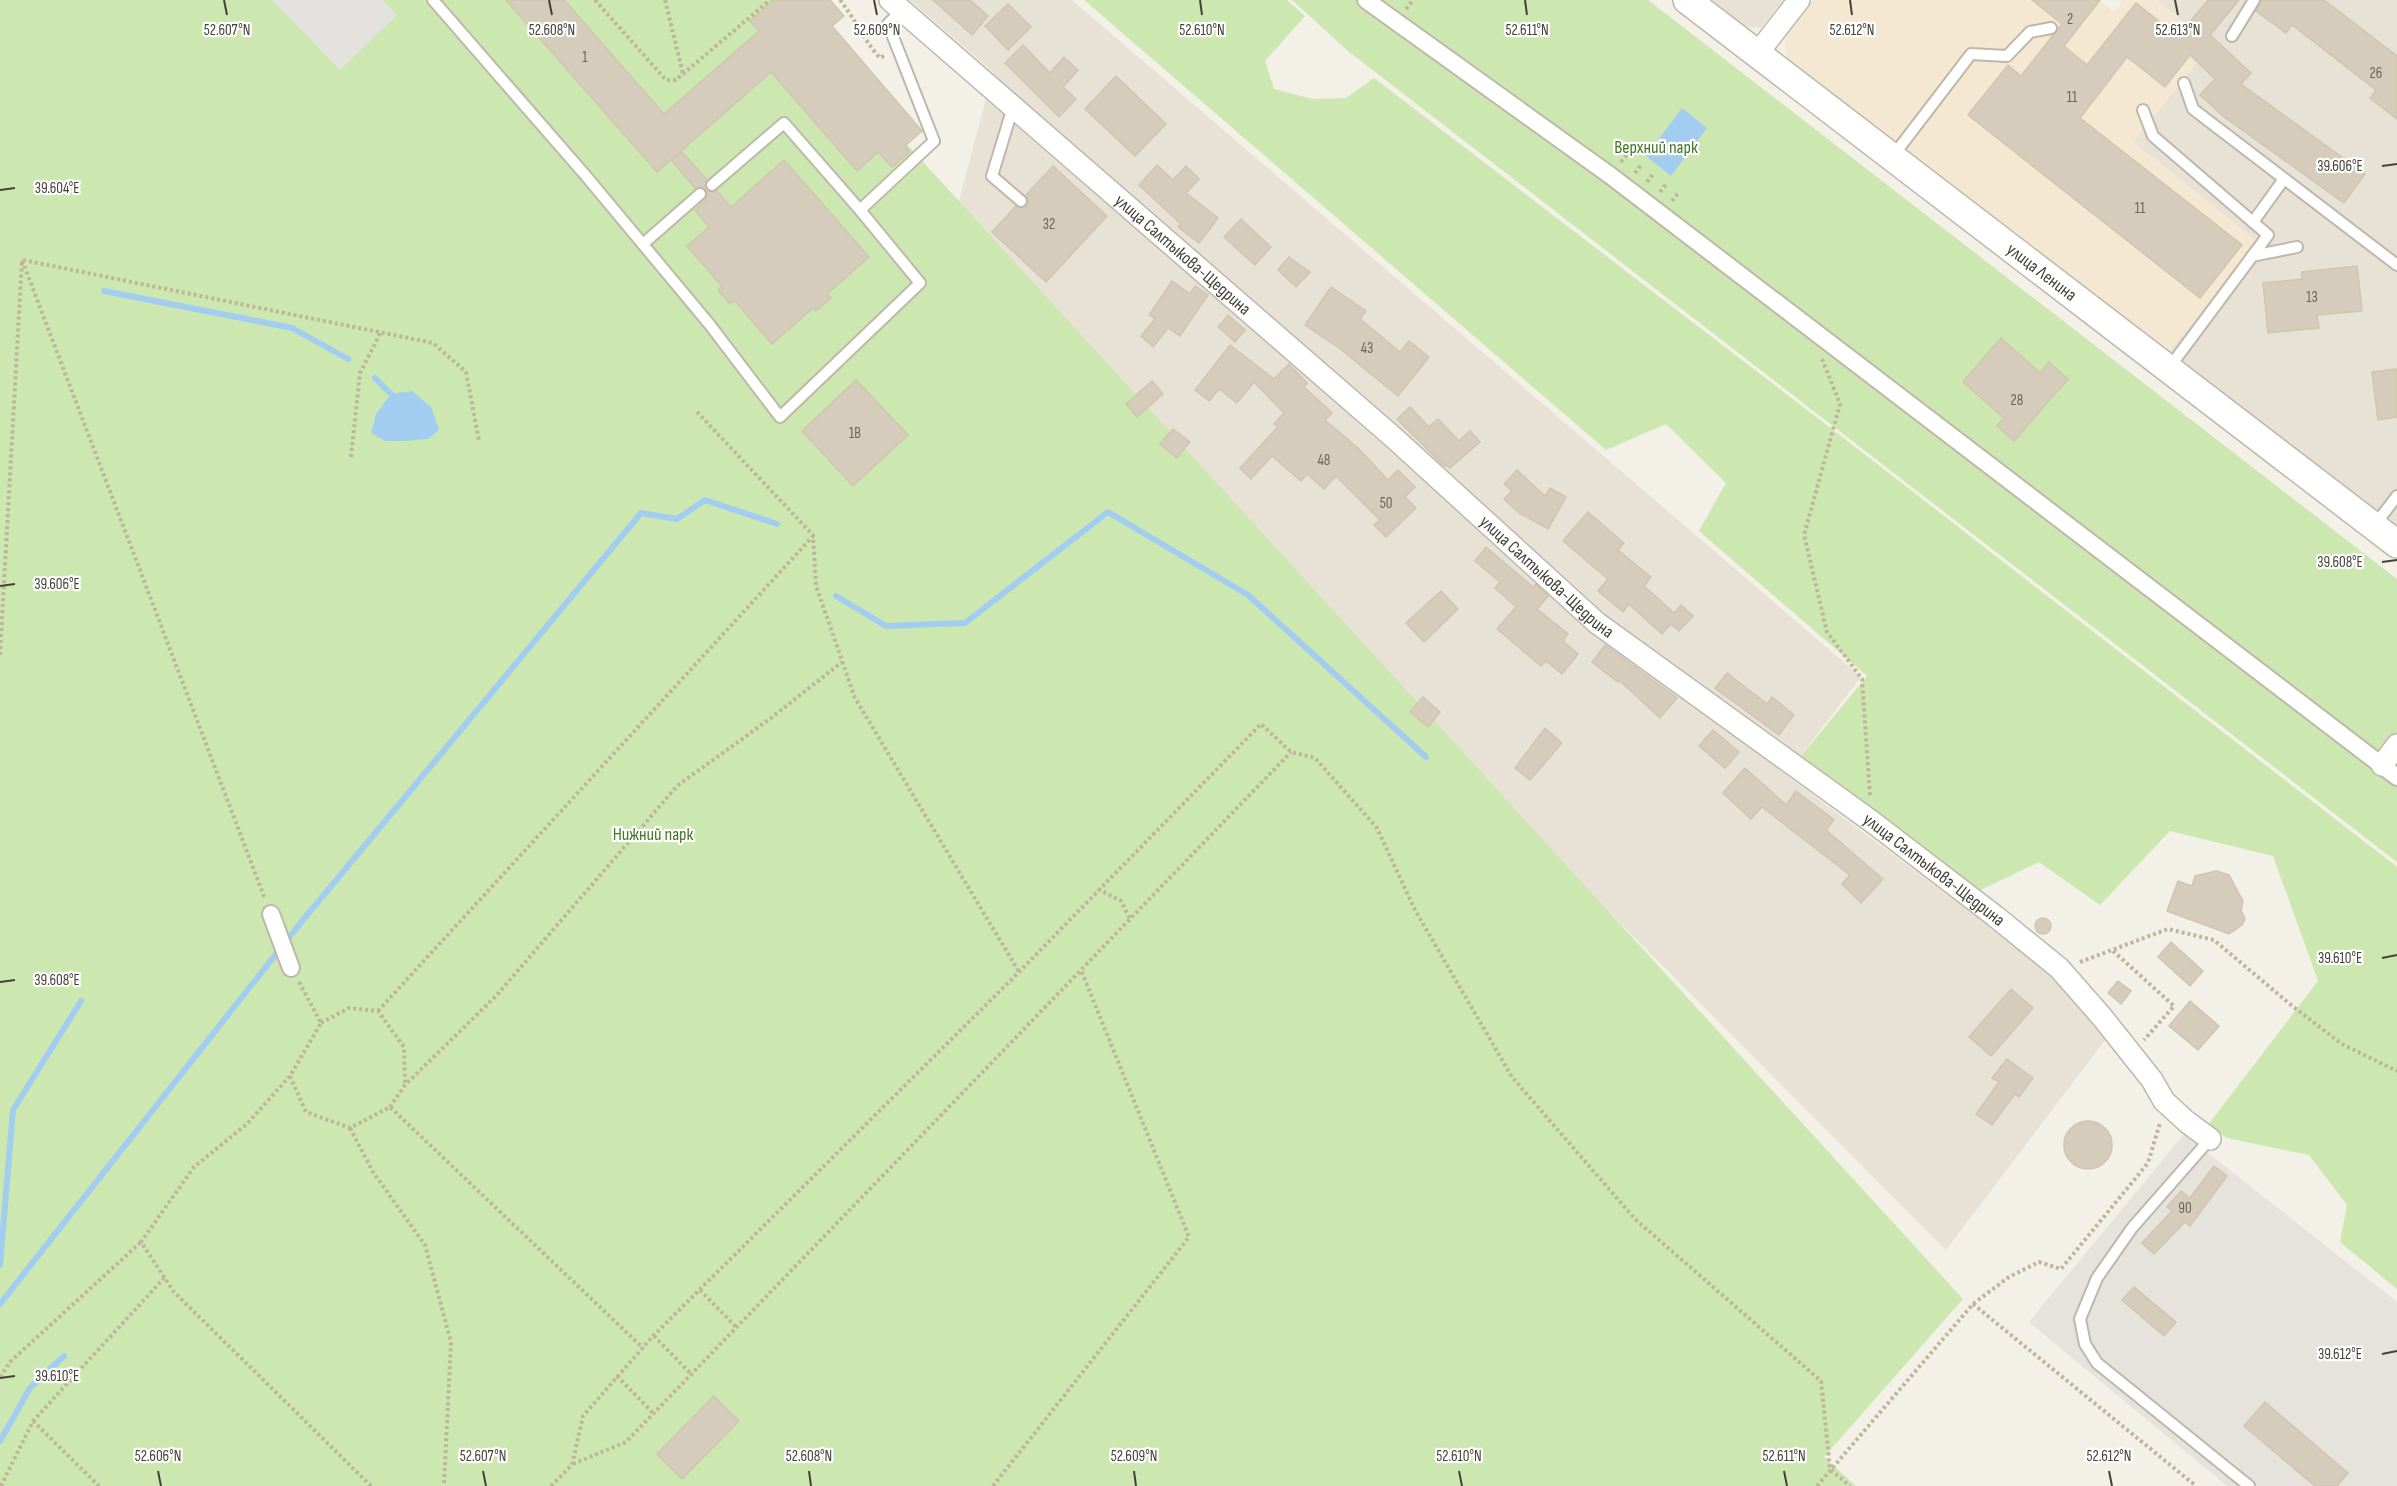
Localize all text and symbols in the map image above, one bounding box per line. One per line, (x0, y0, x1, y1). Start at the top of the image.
house number: 2 (2067, 10, 2073, 29)
text: 52.607°N (204, 21, 250, 40)
text: 52.608°N (529, 21, 575, 40)
text: 52.609°N (854, 21, 900, 40)
text: 52.610°N (1179, 21, 1225, 40)
text: 52.611°N (1505, 21, 1549, 40)
text: 52.612°N (1830, 21, 1874, 40)
text: 52.613°N (2156, 21, 2200, 40)
house number: 1 (582, 48, 588, 67)
house number: 26 (2370, 64, 2382, 83)
house number: 11 (2067, 88, 2078, 107)
park label: Верхний парк (1614, 137, 1698, 158)
text: 39.606°E (2317, 157, 2363, 176)
text: 39.604°E (35, 179, 79, 198)
street label: улица Салтыкова-Щедрина (1110, 190, 1255, 320)
house number: 11 (2135, 199, 2146, 218)
house number: 32 (1043, 215, 1055, 234)
street label: улица Ленина (2002, 239, 2081, 306)
house number: 13 (2306, 288, 2318, 307)
house number: 43 (1361, 339, 1373, 358)
house number: 28 (2011, 391, 2023, 410)
house number: 1В (849, 424, 861, 443)
house number: 48 (1318, 451, 1330, 470)
house number: 50 (1380, 494, 1392, 513)
street label: улица Салтыкова-Щедрина (1475, 511, 1618, 643)
text: 39.608°E (2317, 553, 2363, 572)
text: 39.606°E (34, 575, 80, 594)
street label: улица Салтыкова-Щедрина (1859, 809, 2009, 931)
park label: Нижний парк (613, 824, 694, 845)
text: 39.610°E (2318, 949, 2362, 968)
text: 39.608°E (34, 971, 80, 990)
house number: 90 (2178, 1199, 2192, 1218)
text: 39.612°E (2318, 1345, 2362, 1364)
text: 39.610°E (35, 1367, 79, 1386)
text: 52.606°N (135, 1447, 181, 1466)
text: 52.607°N (460, 1447, 506, 1466)
text: 52.608°N (786, 1447, 832, 1466)
text: 52.609°N (1111, 1447, 1157, 1466)
text: 52.610°N (1436, 1447, 1482, 1466)
text: 52.611°N (1762, 1447, 1806, 1466)
text: 52.612°N (2087, 1447, 2131, 1466)

